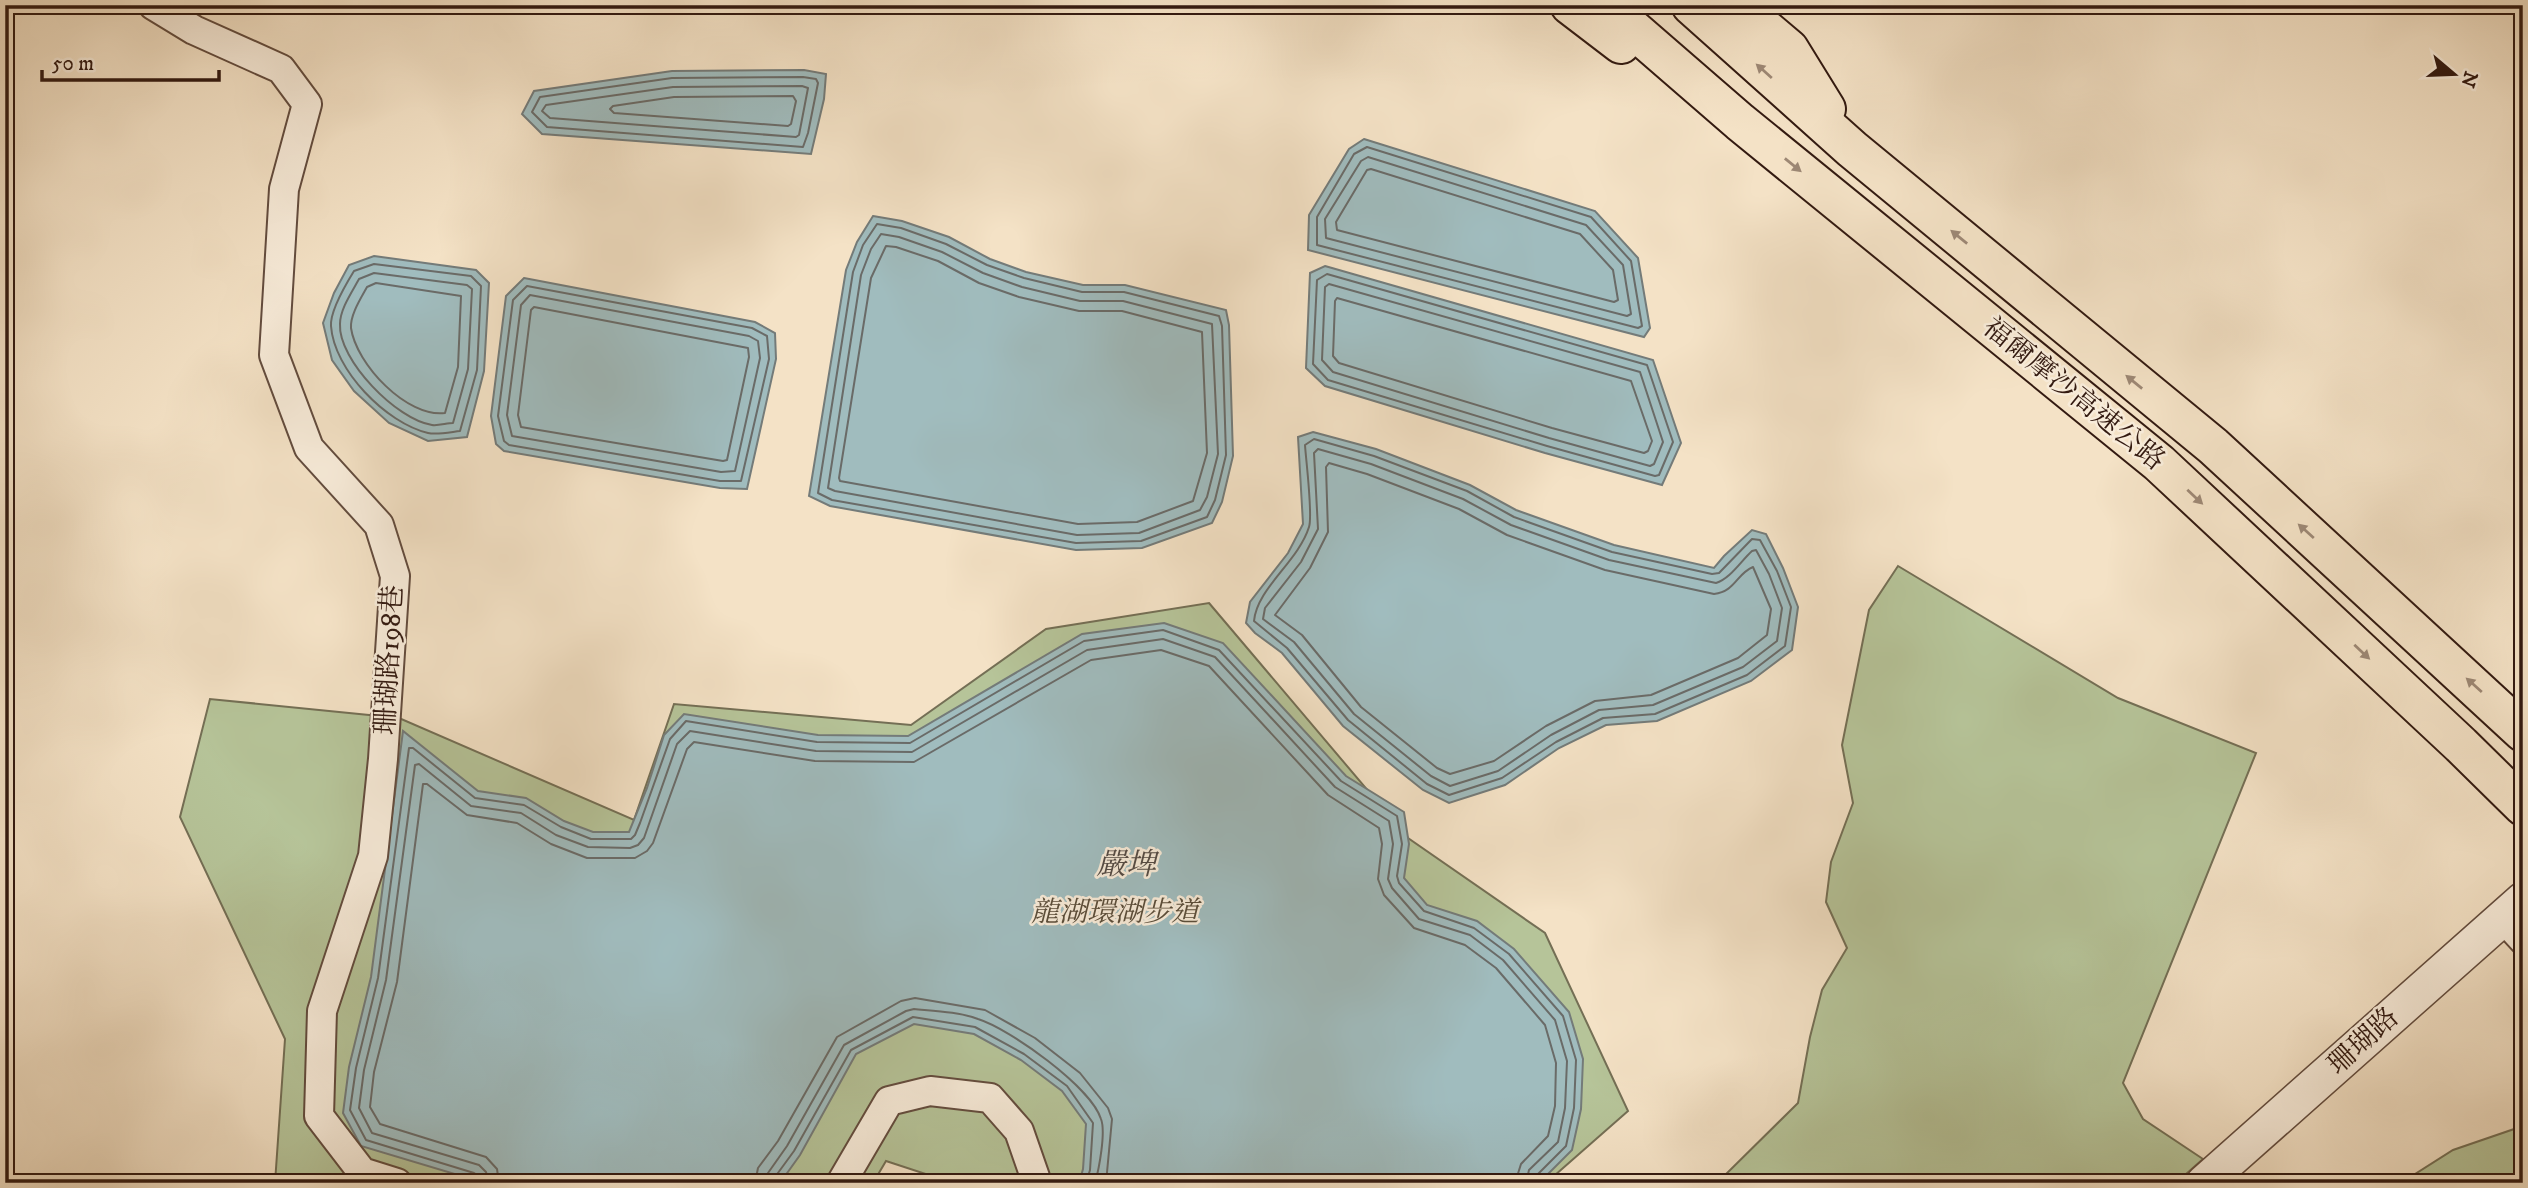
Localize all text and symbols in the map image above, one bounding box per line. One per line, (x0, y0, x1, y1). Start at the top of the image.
scale bar (42, 38, 219, 82)
north arrow (2420, 38, 2490, 108)
text: 50 m (52, 51, 94, 77)
one-way arrow (1756, 63, 1773, 79)
text: N (2455, 68, 2482, 91)
one-way arrow (1785, 157, 1802, 172)
one-way arrow (1950, 230, 1967, 245)
street label: 福爾摩沙高速公路 (1976, 310, 2172, 478)
one-way arrow (2126, 374, 2144, 389)
one-way arrow (2186, 489, 2204, 505)
one-way arrow (2298, 524, 2315, 540)
street label: 珊瑚路198巷 (368, 584, 410, 736)
one-way arrow (2353, 644, 2371, 660)
one-way arrow (2465, 677, 2483, 693)
water label: 嚴埤 (1096, 847, 1160, 884)
park label: 龍湖環湖步道 (1031, 895, 1202, 930)
street label: 珊瑚路 (2320, 1000, 2406, 1082)

